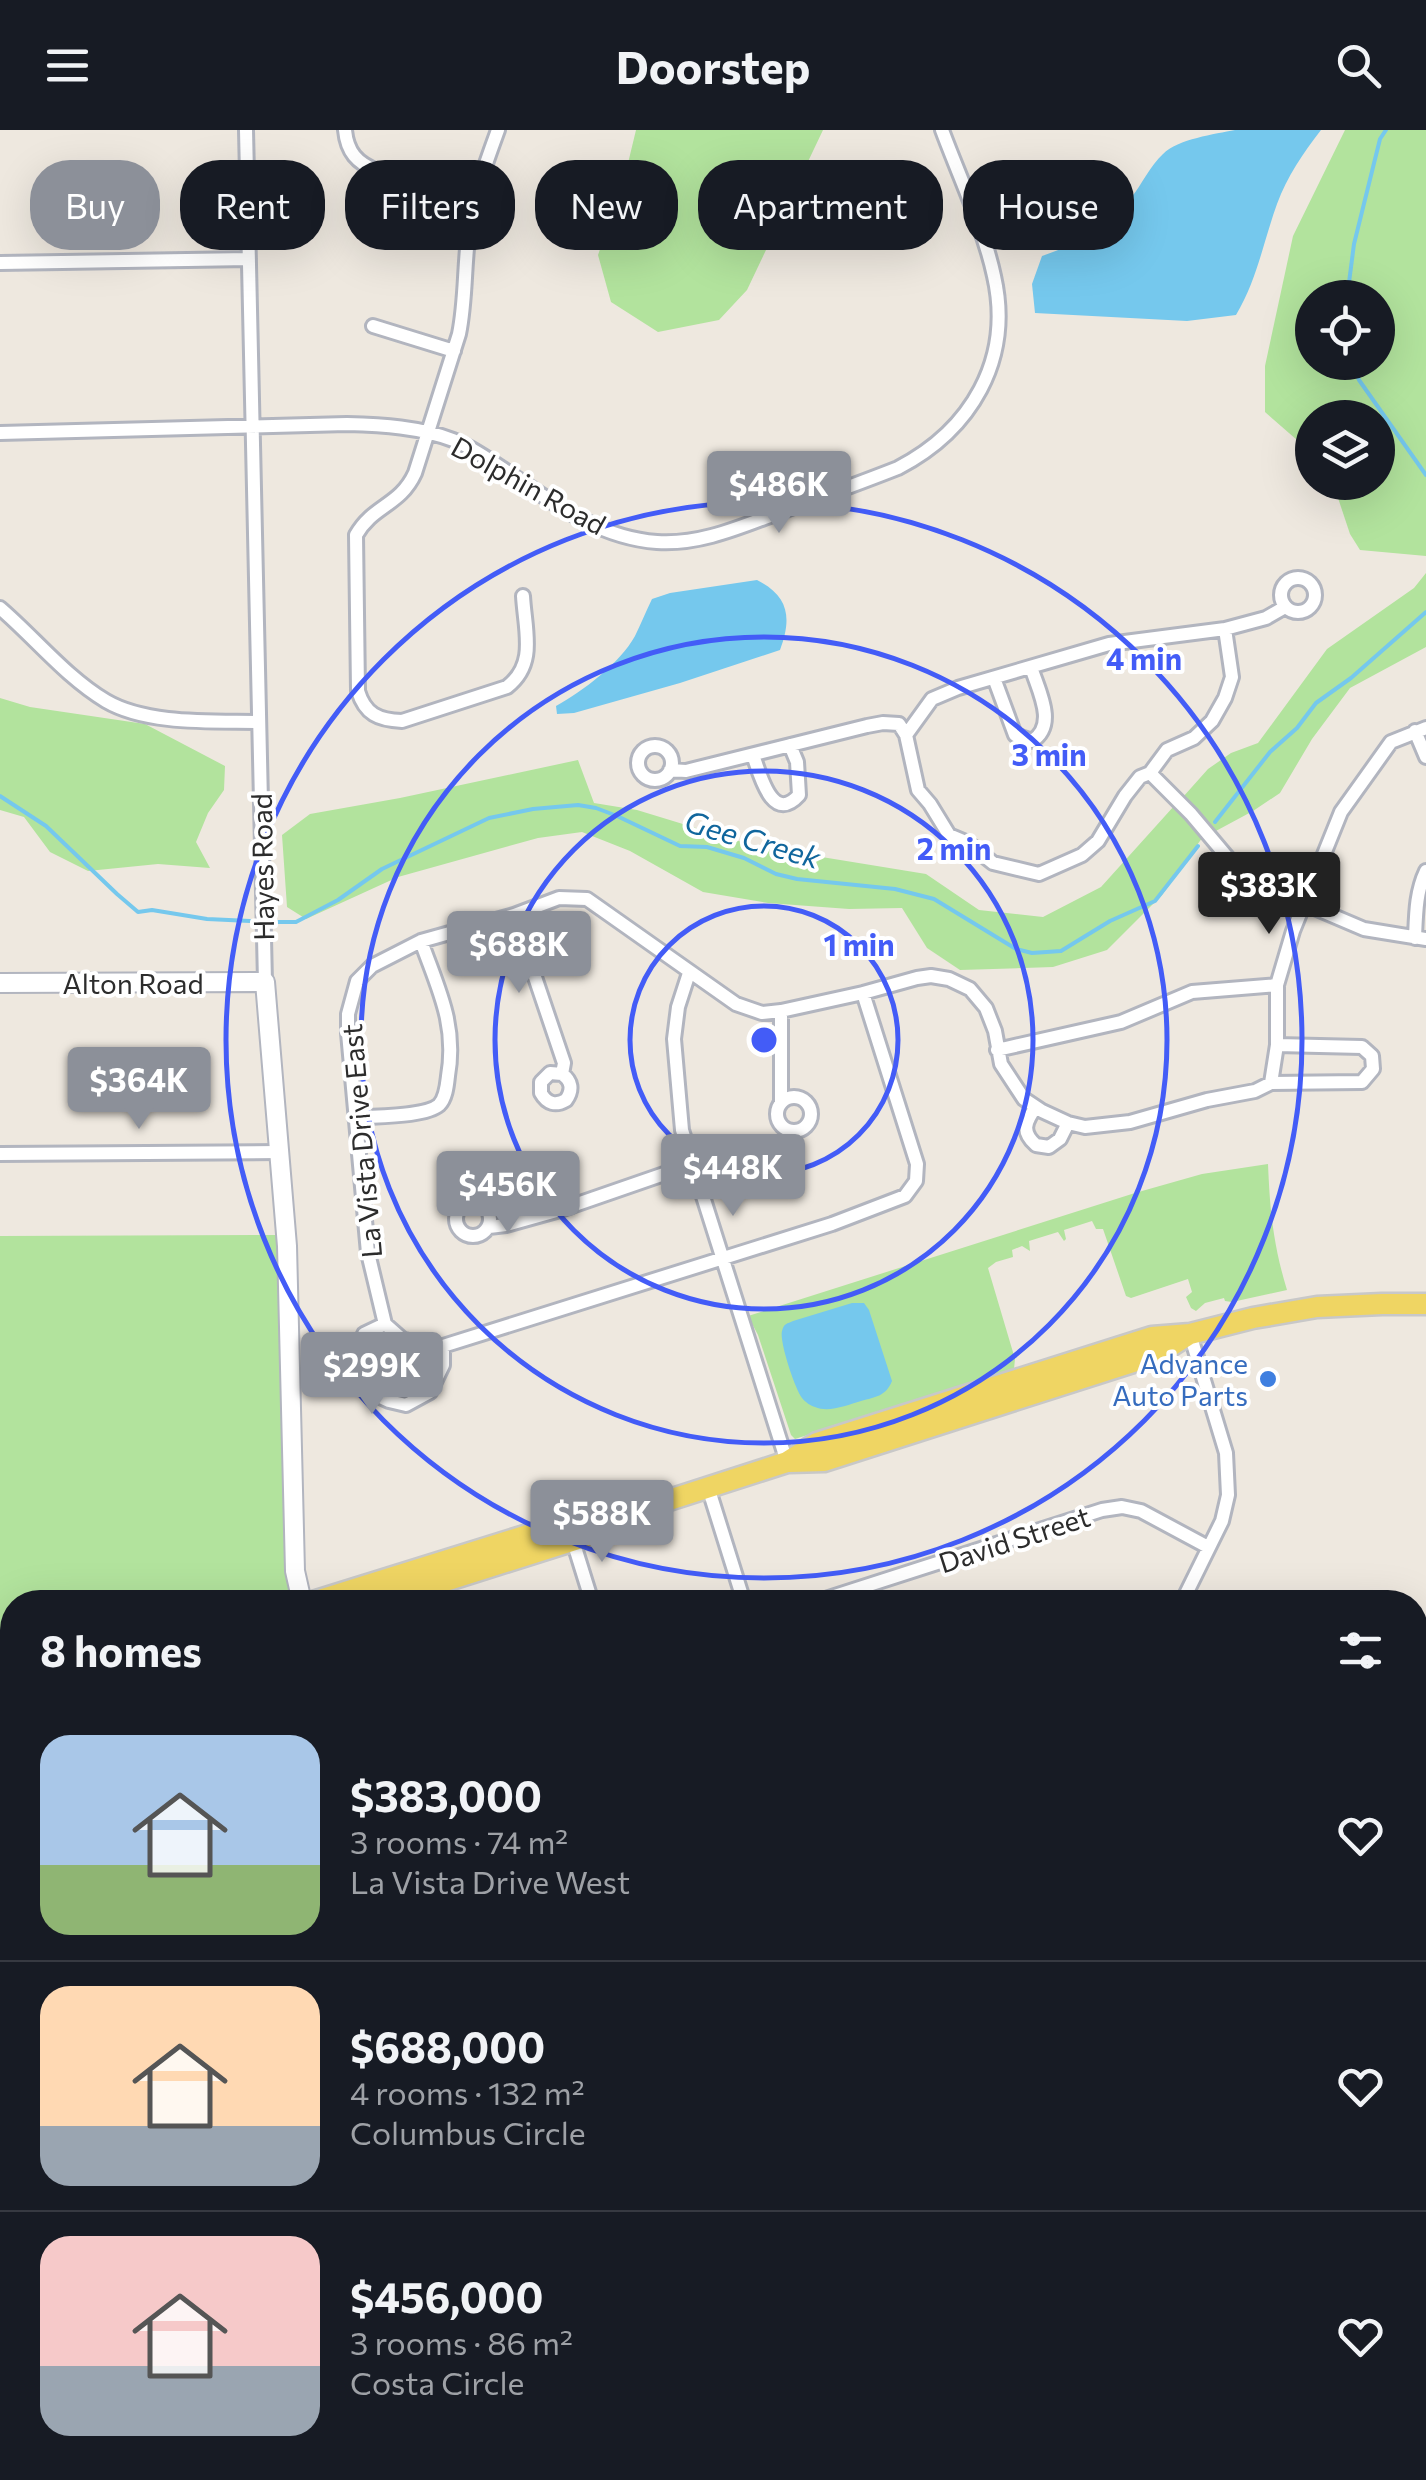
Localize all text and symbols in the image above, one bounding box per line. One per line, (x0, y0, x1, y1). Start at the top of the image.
icon: menu (40, 38, 95, 93)
text: Doorstep (616, 38, 810, 93)
icon: search (1331, 38, 1386, 93)
chip: Buy (30, 160, 160, 250)
chip: Rent (180, 160, 325, 250)
chip: Filters (345, 160, 515, 250)
chip: New (535, 160, 678, 250)
chip: Apartment (698, 160, 943, 250)
chip: House (963, 160, 1134, 250)
map controls (1295, 280, 1395, 500)
button: locate (1295, 280, 1395, 380)
button: layers (1295, 400, 1395, 500)
street label: Dolphin Road (446, 429, 612, 541)
pin: $486K (709, 451, 849, 536)
text: $486K (729, 463, 829, 503)
text: 4 min (1106, 639, 1182, 676)
text: 3 min (1011, 735, 1087, 772)
street label: Hayes Road (244, 793, 280, 941)
water label: Gee Creek (681, 801, 826, 875)
text: 2 min (917, 829, 991, 866)
pin: $383K (1199, 852, 1339, 937)
text: $383K (1220, 864, 1318, 904)
pin: $688K (449, 911, 589, 996)
text: $688K (469, 923, 569, 963)
text: 1 min (823, 925, 895, 962)
street label: Alton Road (62, 966, 204, 1000)
street label: La Vista Drive East (334, 1022, 388, 1260)
centre of rings (746, 1022, 782, 1058)
pin: $364K (69, 1047, 209, 1132)
text: $364K (90, 1059, 188, 1099)
pin: $448K (663, 1134, 803, 1219)
text: $448K (683, 1146, 783, 1186)
pin: $456K (438, 1151, 578, 1236)
text: $456K (459, 1163, 557, 1203)
pin: $299K (302, 1332, 442, 1417)
text: $299K (323, 1344, 421, 1384)
place label: Advance Auto Parts (1112, 1346, 1248, 1412)
marker: Advance Auto Parts (1257, 1368, 1279, 1390)
pin: $588K (532, 1480, 672, 1565)
text: $588K (553, 1492, 651, 1532)
street label: David Street (934, 1499, 1094, 1579)
icon: filters (1333, 1623, 1388, 1678)
text: 8 homes (40, 1624, 202, 1676)
text: $383,000 (350, 1769, 542, 1821)
icon: home (120, 1775, 240, 1895)
icon: heart (1333, 1808, 1388, 1863)
text: 3 rooms · 74 m² (350, 1821, 568, 1861)
text: La Vista Drive West (350, 1861, 630, 1901)
text: $688,000 (350, 2020, 545, 2072)
icon: home (120, 2026, 240, 2146)
icon: heart (1333, 2059, 1388, 2114)
text: 4 rooms · 132 m² (350, 2072, 585, 2112)
text: Columbus Circle (350, 2112, 586, 2152)
text: $456,000 (350, 2270, 543, 2322)
icon: home (120, 2276, 240, 2396)
icon: heart (1333, 2309, 1388, 2364)
text: 3 rooms · 86 m² (350, 2322, 573, 2362)
text: Costa Circle (350, 2362, 524, 2402)

